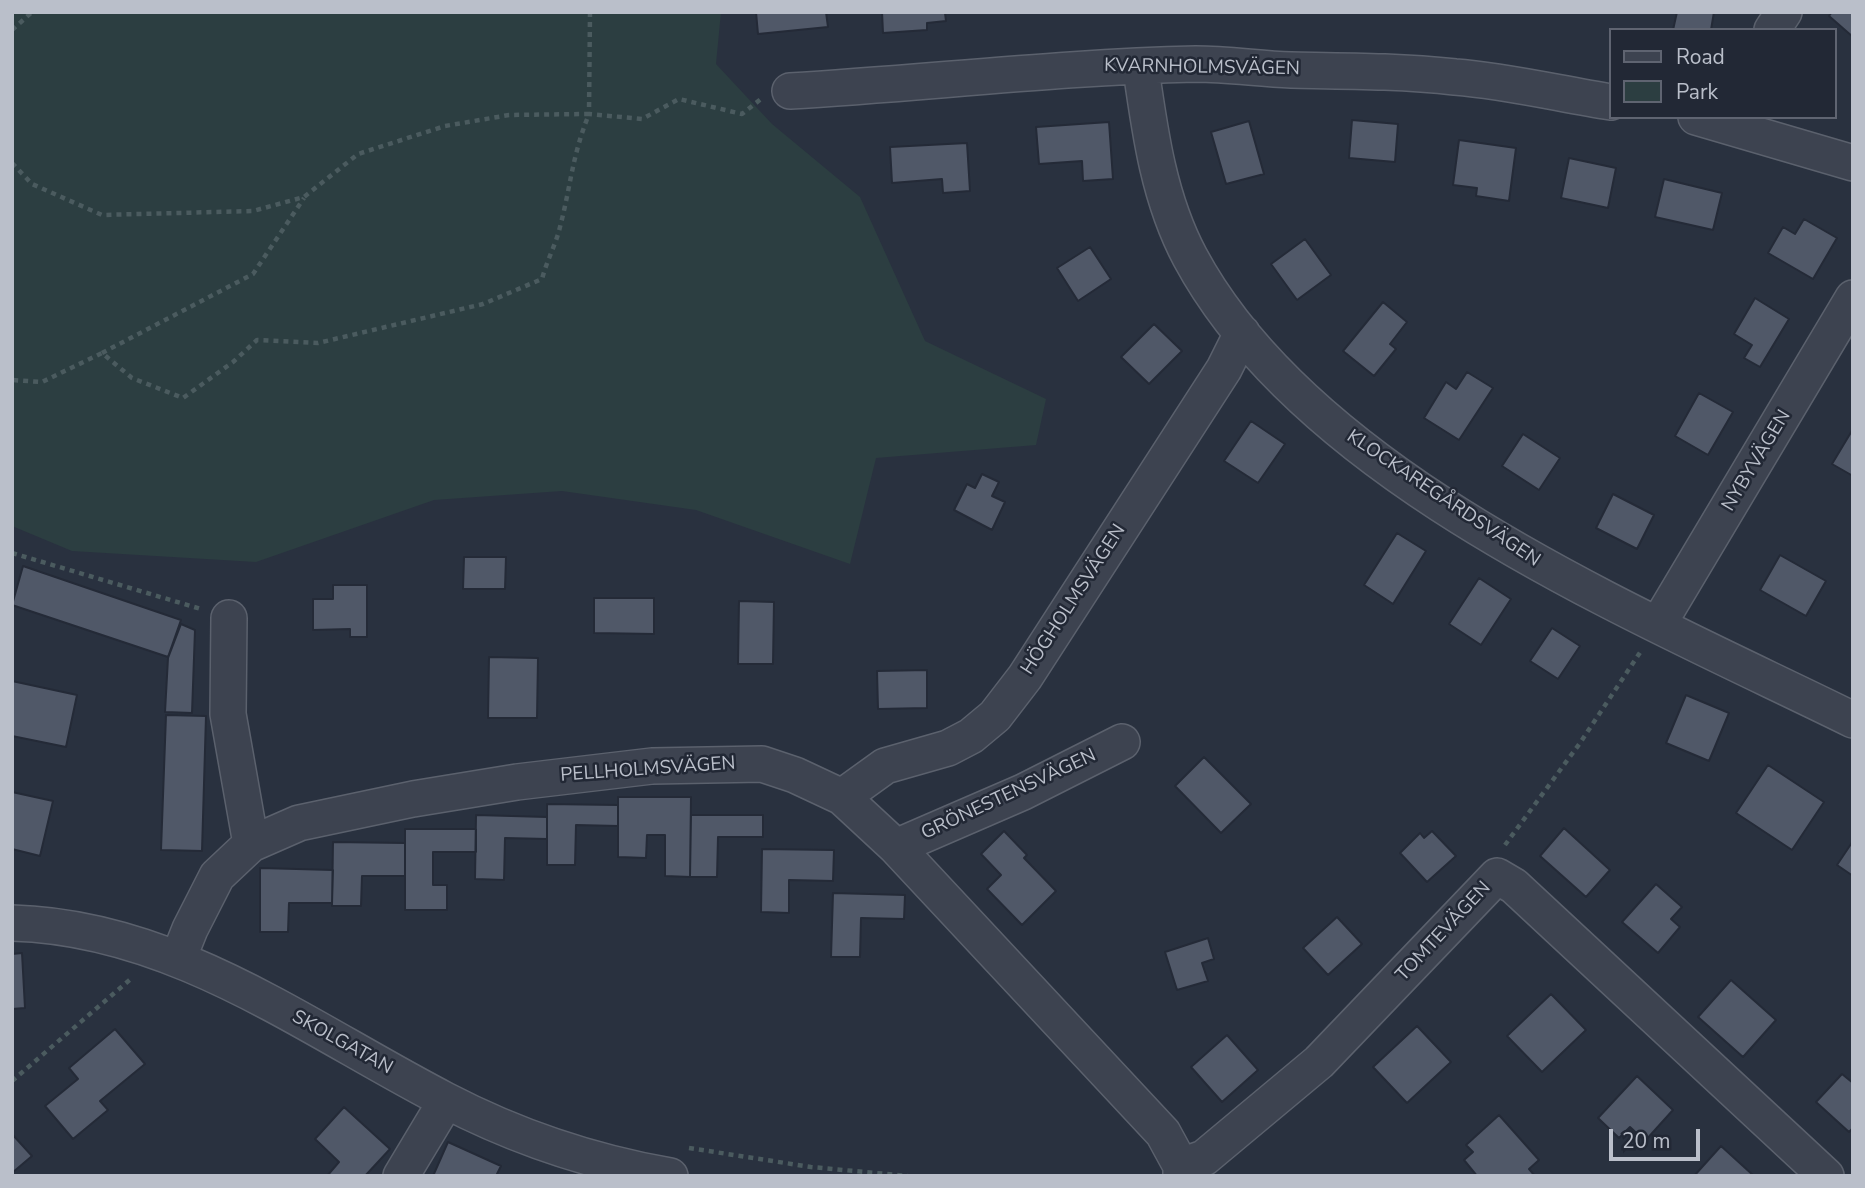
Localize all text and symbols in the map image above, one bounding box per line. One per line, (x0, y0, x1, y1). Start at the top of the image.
legend (1610, 28, 1837, 119)
text: Road (1676, 43, 1725, 71)
street label: KVARNHOLMSVÄGEN (1104, 55, 1300, 81)
text: Park (1676, 78, 1718, 106)
street label: NYBYVÄGEN (1718, 406, 1796, 516)
street label: KLOCKAREGÅRDSVÄGEN (1342, 426, 1544, 572)
street label: HÖGHOLMSVÄGEN (1017, 521, 1131, 679)
street label: GRÖNESTENSVÄGEN (918, 745, 1100, 845)
street label: PELLHOLMSVÄGEN (560, 753, 736, 787)
street label: TOMTEVÄGEN (1392, 877, 1496, 987)
street label: SKOLGATAN (288, 1006, 396, 1080)
scale bar (1613, 1114, 1704, 1158)
text: 20 m (1622, 1127, 1671, 1155)

